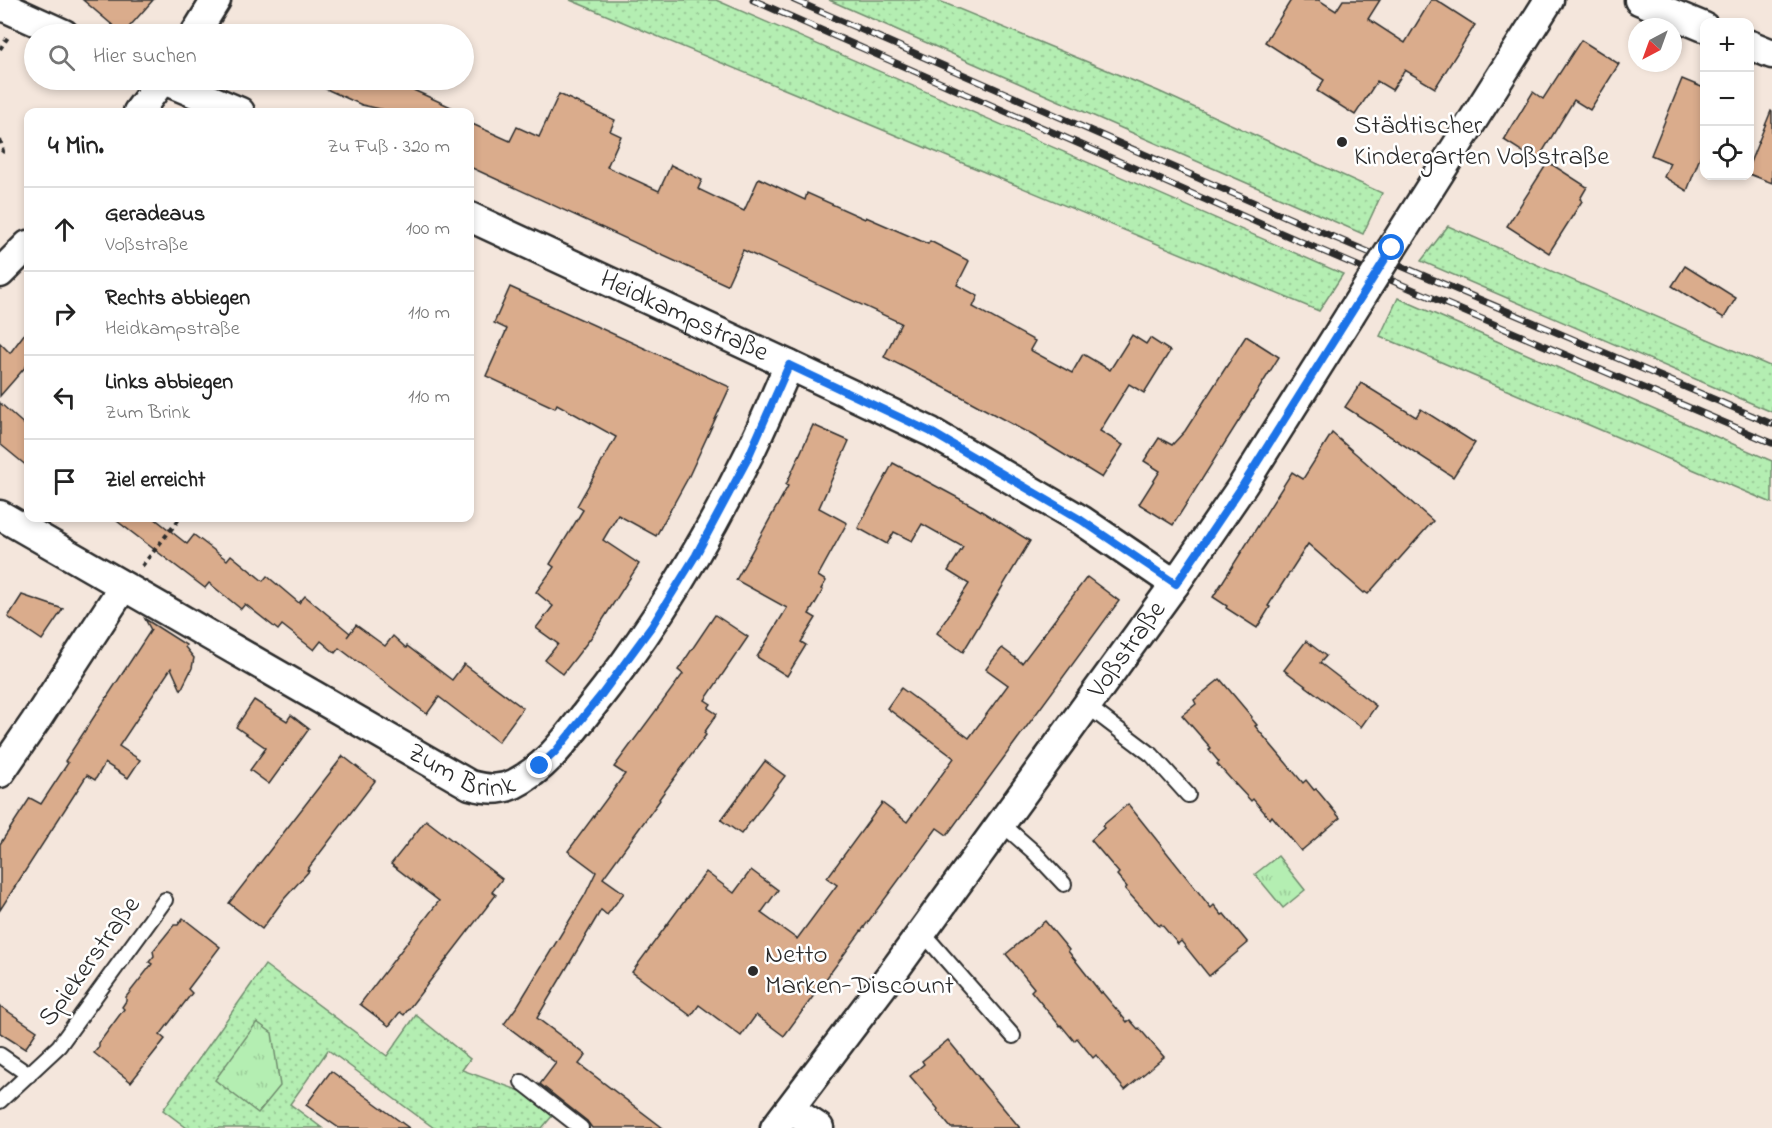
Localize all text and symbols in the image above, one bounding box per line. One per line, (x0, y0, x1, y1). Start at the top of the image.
north arrow (1628, 18, 1682, 72)
map controls (1700, 18, 1754, 180)
button: + (1700, 18, 1754, 72)
search box (24, 24, 474, 90)
icon: search (45, 41, 78, 74)
text: Hier suchen (93, 41, 197, 73)
button: − (1700, 72, 1754, 126)
place label: Städtischer Kindergarten Voßstraße (1354, 107, 1610, 177)
button: locate (1700, 126, 1754, 180)
text: 4 Min. (48, 128, 104, 166)
text: Zu Fuß · 320 m (327, 133, 450, 162)
marker: Städtischer Kindergarten Voßstraße (1335, 135, 1349, 149)
text: Geradeaus (105, 199, 205, 231)
icon: ahead (48, 213, 81, 246)
text: 100 m (406, 215, 450, 244)
text: Voßstraße (105, 231, 188, 260)
route start (1378, 234, 1404, 260)
street label: Heidkampstraße (593, 260, 776, 373)
text: Rechts abbiegen (105, 283, 250, 315)
icon: right (48, 297, 81, 330)
text: 110 m (408, 299, 450, 328)
text: Heidkampstraße (105, 315, 240, 344)
text: Links abbiegen (105, 367, 233, 399)
icon: left (48, 381, 81, 414)
text: 110 m (408, 383, 450, 412)
text: Zum Brink (105, 399, 190, 428)
icon: arrive (48, 465, 81, 498)
text: Ziel erreicht (105, 465, 205, 497)
street label: Voßstraße (1078, 592, 1176, 707)
street label: Zum Brink (400, 733, 521, 808)
route end (526, 752, 552, 778)
street label: Spiekerstraße (29, 888, 151, 1035)
place label: Netto Marken-Discount (765, 936, 954, 1006)
marker: Netto Marken-Discount (746, 964, 760, 978)

